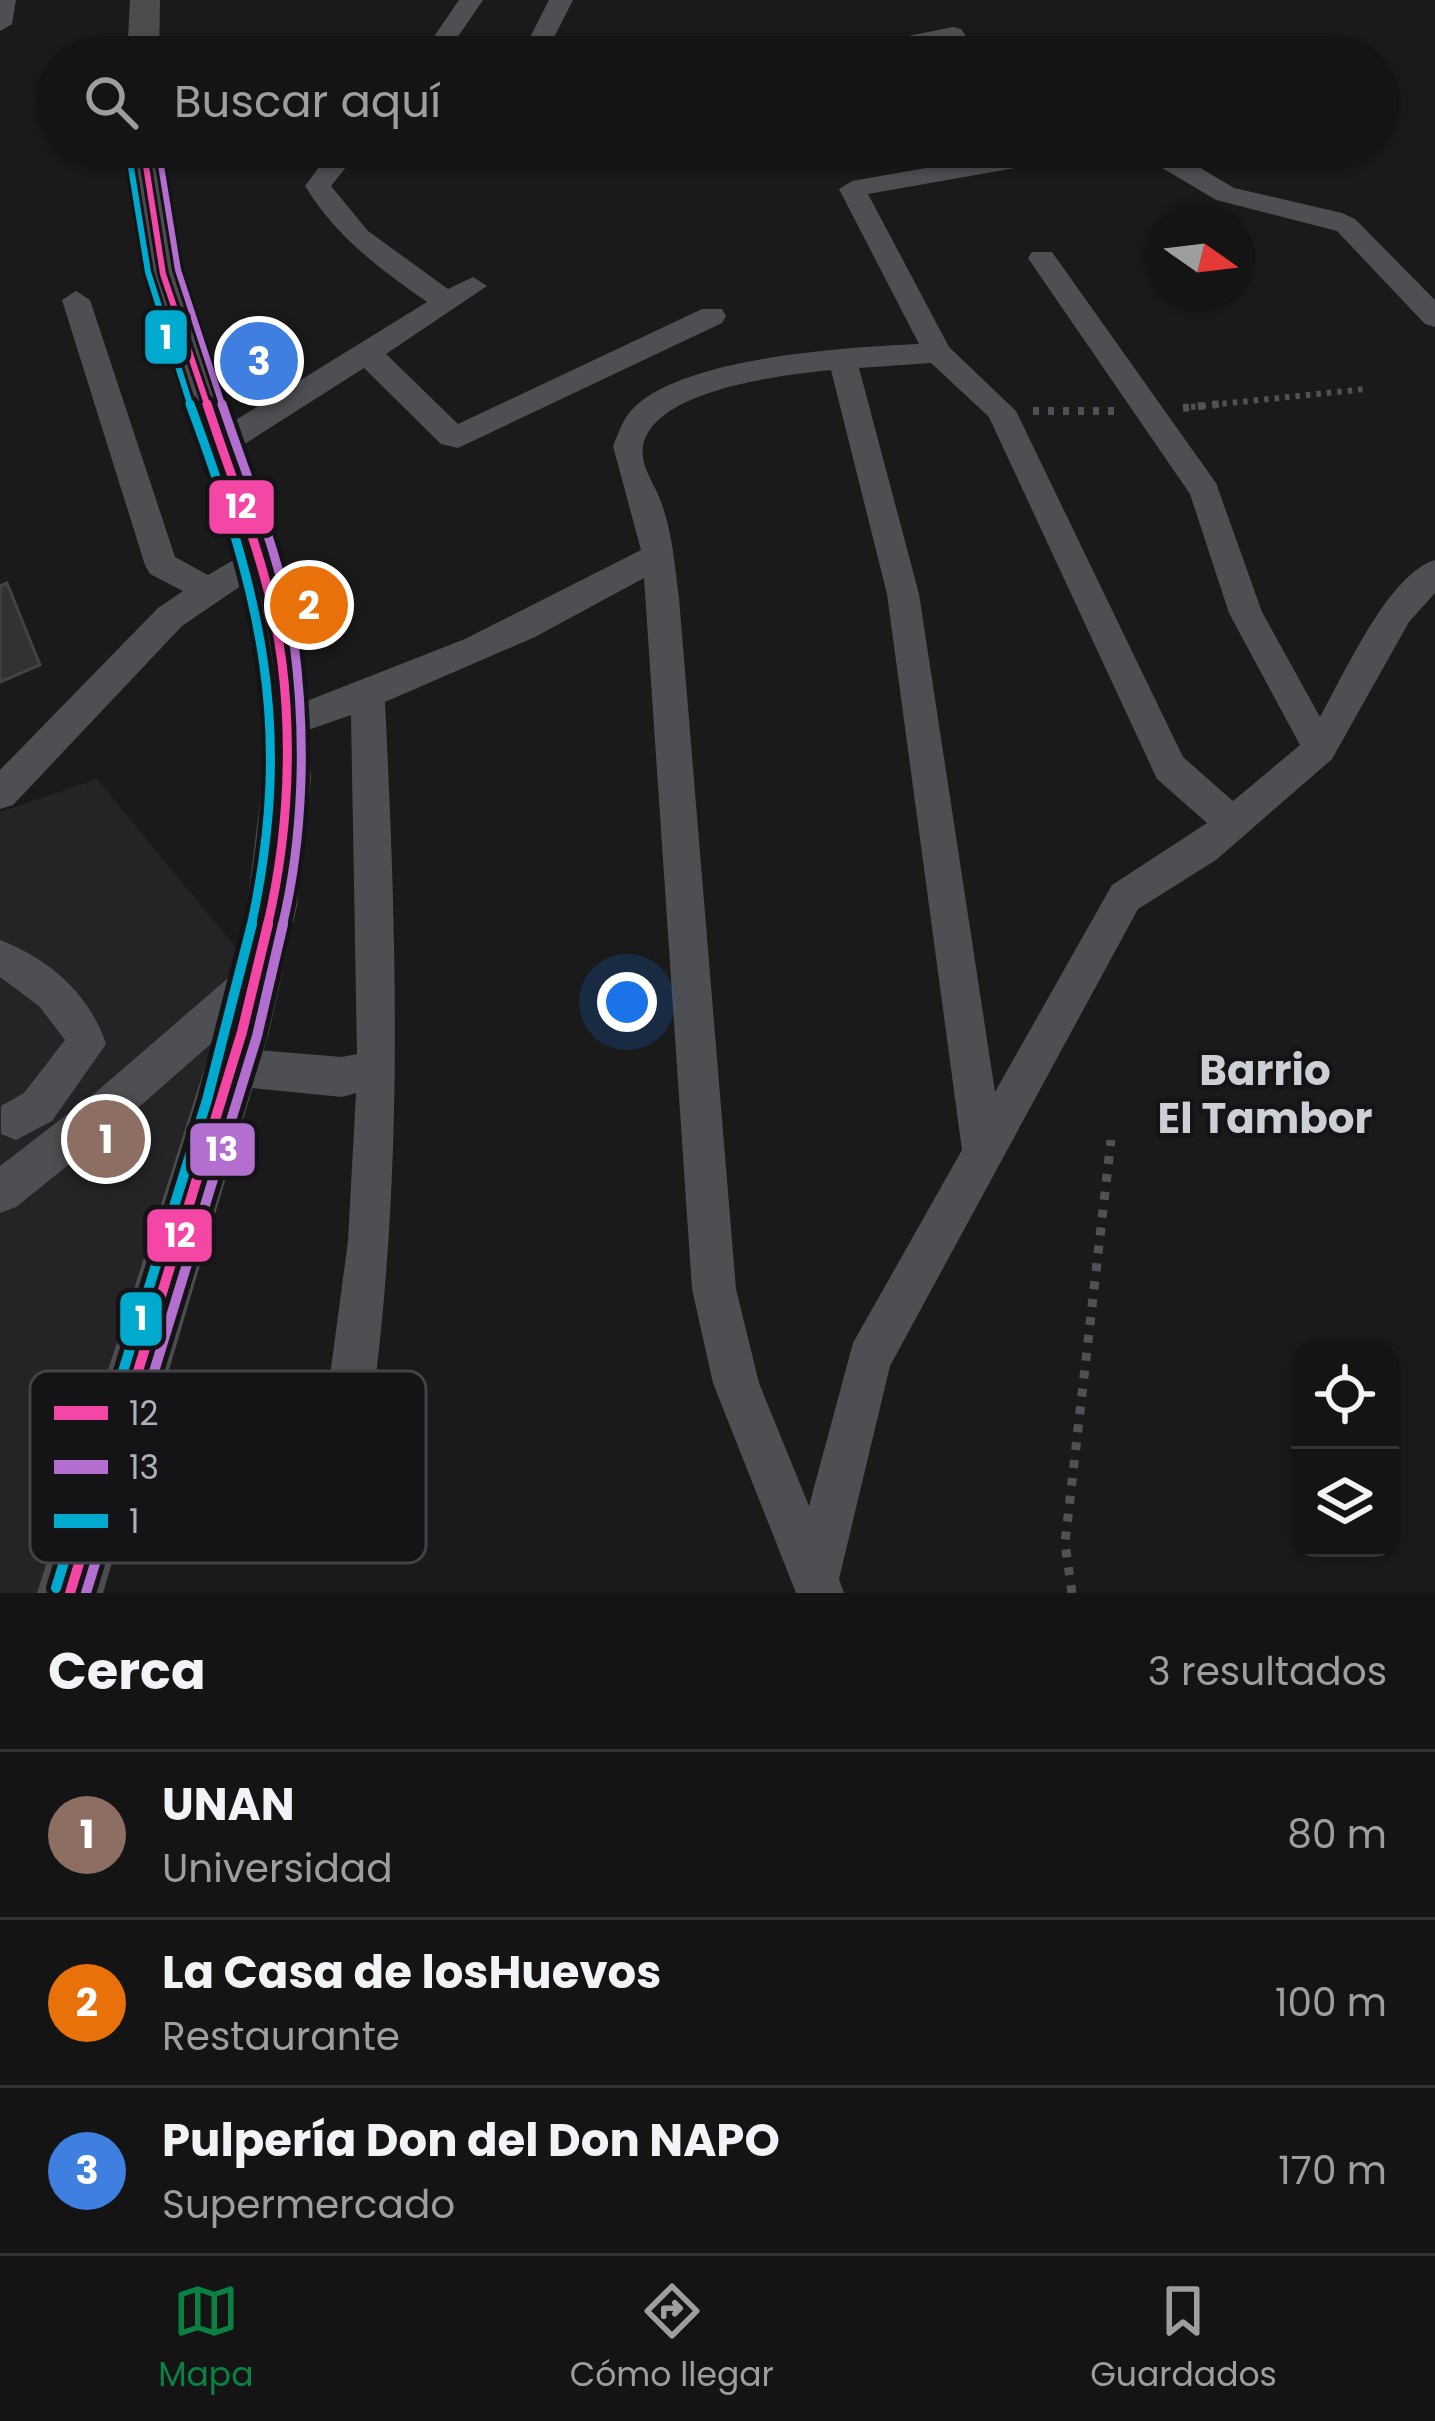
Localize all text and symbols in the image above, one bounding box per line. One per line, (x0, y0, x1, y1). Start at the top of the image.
search box (36, 36, 1399, 168)
icon: search (78, 69, 144, 135)
text: Buscar aquí (174, 70, 441, 133)
north arrow (1147, 204, 1255, 312)
line badge: 1 (143, 308, 189, 366)
text: 1 (160, 314, 172, 361)
pin: 3 (220, 316, 298, 406)
line badge: 12 (207, 478, 276, 536)
text: 12 (225, 483, 257, 530)
pin: 2 (270, 560, 348, 650)
your location (597, 972, 657, 1032)
district label: Barrio El Tambor (1157, 1041, 1373, 1148)
pin: 1 (67, 1094, 145, 1184)
line badge: 13 (188, 1121, 257, 1178)
text: 13 (206, 1126, 238, 1173)
line badge: 12 (145, 1207, 214, 1264)
text: 12 (164, 1212, 196, 1259)
line badge: 1 (118, 1290, 164, 1348)
text: 1 (135, 1295, 147, 1342)
map controls (1291, 1341, 1399, 1557)
button: locate (1291, 1341, 1399, 1449)
legend (30, 1371, 426, 1563)
text: 12 (129, 1390, 159, 1437)
text: 13 (129, 1444, 159, 1491)
button: layers (1291, 1449, 1399, 1557)
text: 1 (129, 1498, 140, 1545)
text: Cerca (48, 1635, 206, 1707)
text: 3 resultados (1148, 1644, 1387, 1699)
text: UNAN (162, 1773, 295, 1836)
text: 1 (80, 1807, 94, 1862)
text: 80 m (1287, 1807, 1387, 1862)
text: Universidad (162, 1841, 393, 1896)
text: La Casa de losHuevos (162, 1941, 661, 2004)
text: 2 (76, 1975, 98, 2030)
text: 100 m (1275, 1975, 1387, 2030)
text: Restaurante (162, 2009, 400, 2064)
text: Pulpería Don del Don NAPO (162, 2109, 780, 2172)
text: 3 (75, 2143, 99, 2198)
text: 170 m (1278, 2143, 1387, 2198)
text: Supermercado (162, 2177, 455, 2232)
tab: Mapa (158, 2278, 253, 2400)
tab: Cómo llegar (570, 2278, 774, 2400)
tab: Guardados (1090, 2278, 1277, 2400)

